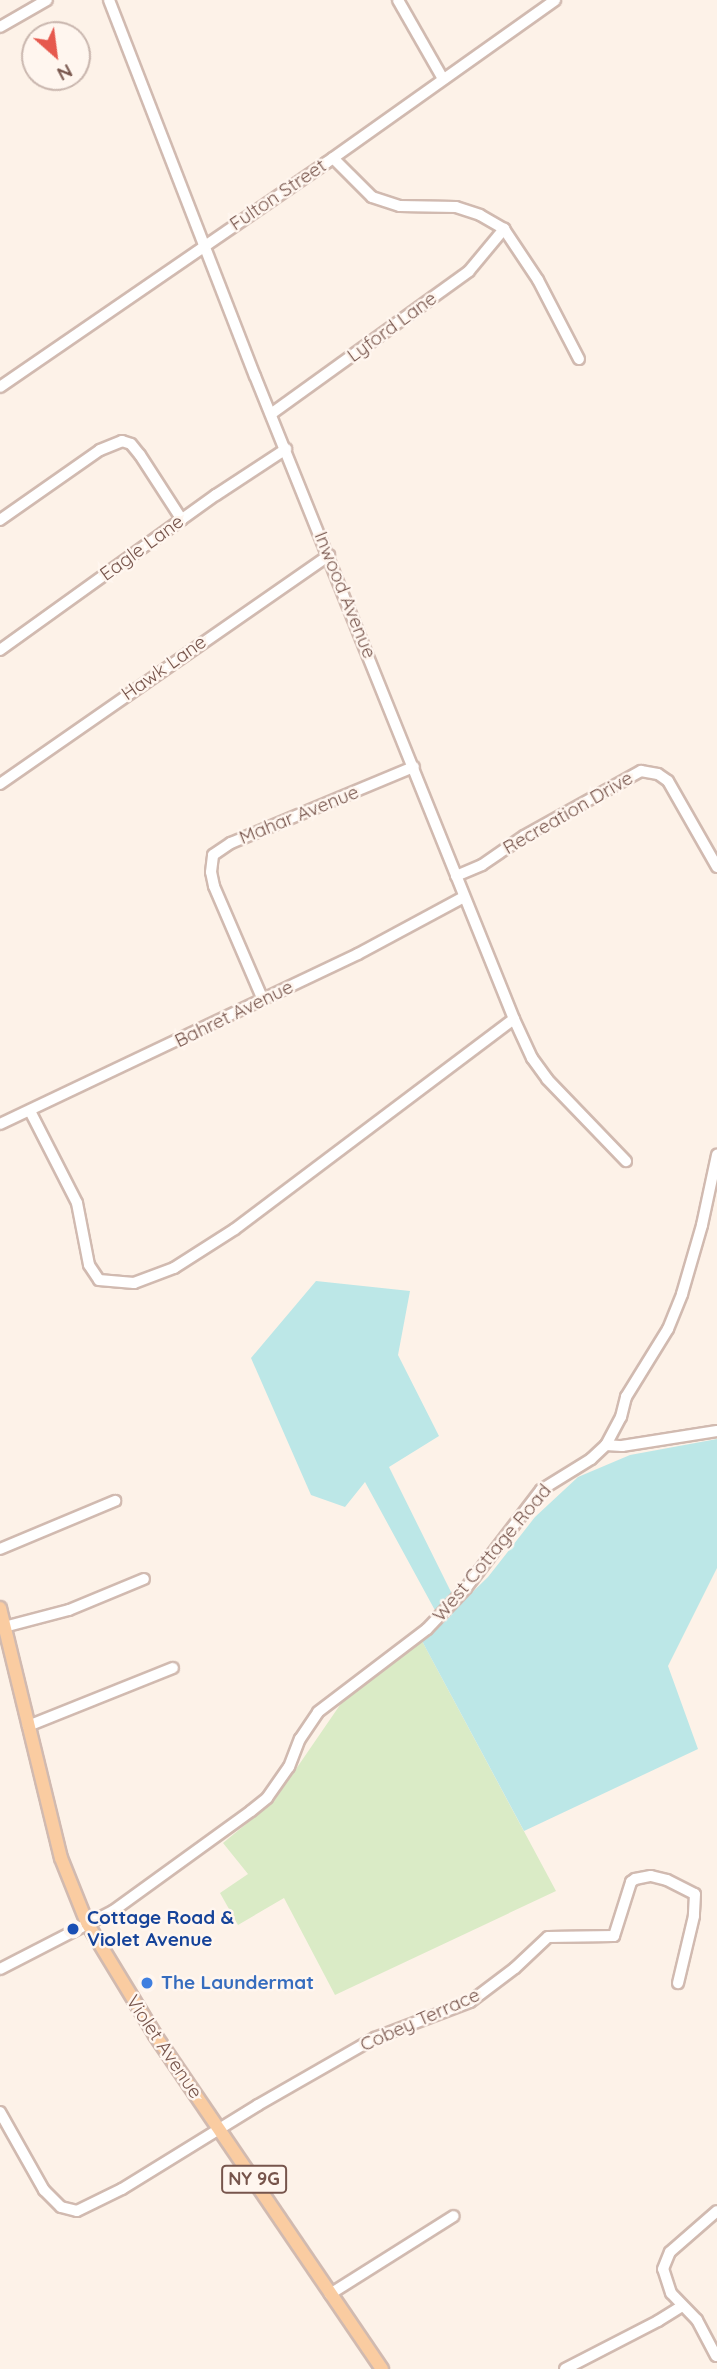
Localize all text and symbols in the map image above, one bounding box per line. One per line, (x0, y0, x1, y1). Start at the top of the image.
north arrow (21, 21, 91, 91)
text: N (53, 59, 77, 87)
street label: Fulton Street (225, 154, 331, 236)
street label: Lyford Lane (343, 287, 441, 367)
street label: Eagle Lane (96, 510, 188, 586)
street label: Inwood Avenue (309, 528, 381, 662)
street label: Hawk Lane (117, 631, 211, 705)
street label: Recreation Drive (499, 767, 637, 859)
street label: Mahar Avenue (236, 781, 362, 849)
street label: Bahret Avenue (171, 975, 297, 1053)
street label: West Cottage Road (428, 1480, 556, 1626)
place label: Cottage Road & Violet Avenue (87, 1907, 234, 1951)
marker: Cottage Road & Violet Avenue (65, 1921, 81, 1937)
place label: The Laundermat (161, 1972, 314, 1994)
marker: The Laundermat (139, 1975, 155, 1991)
street label: Cobey Terrace (357, 1983, 483, 2057)
street label: Violet Avenue (121, 1991, 207, 2103)
road number: NY 9G (221, 2164, 287, 2194)

